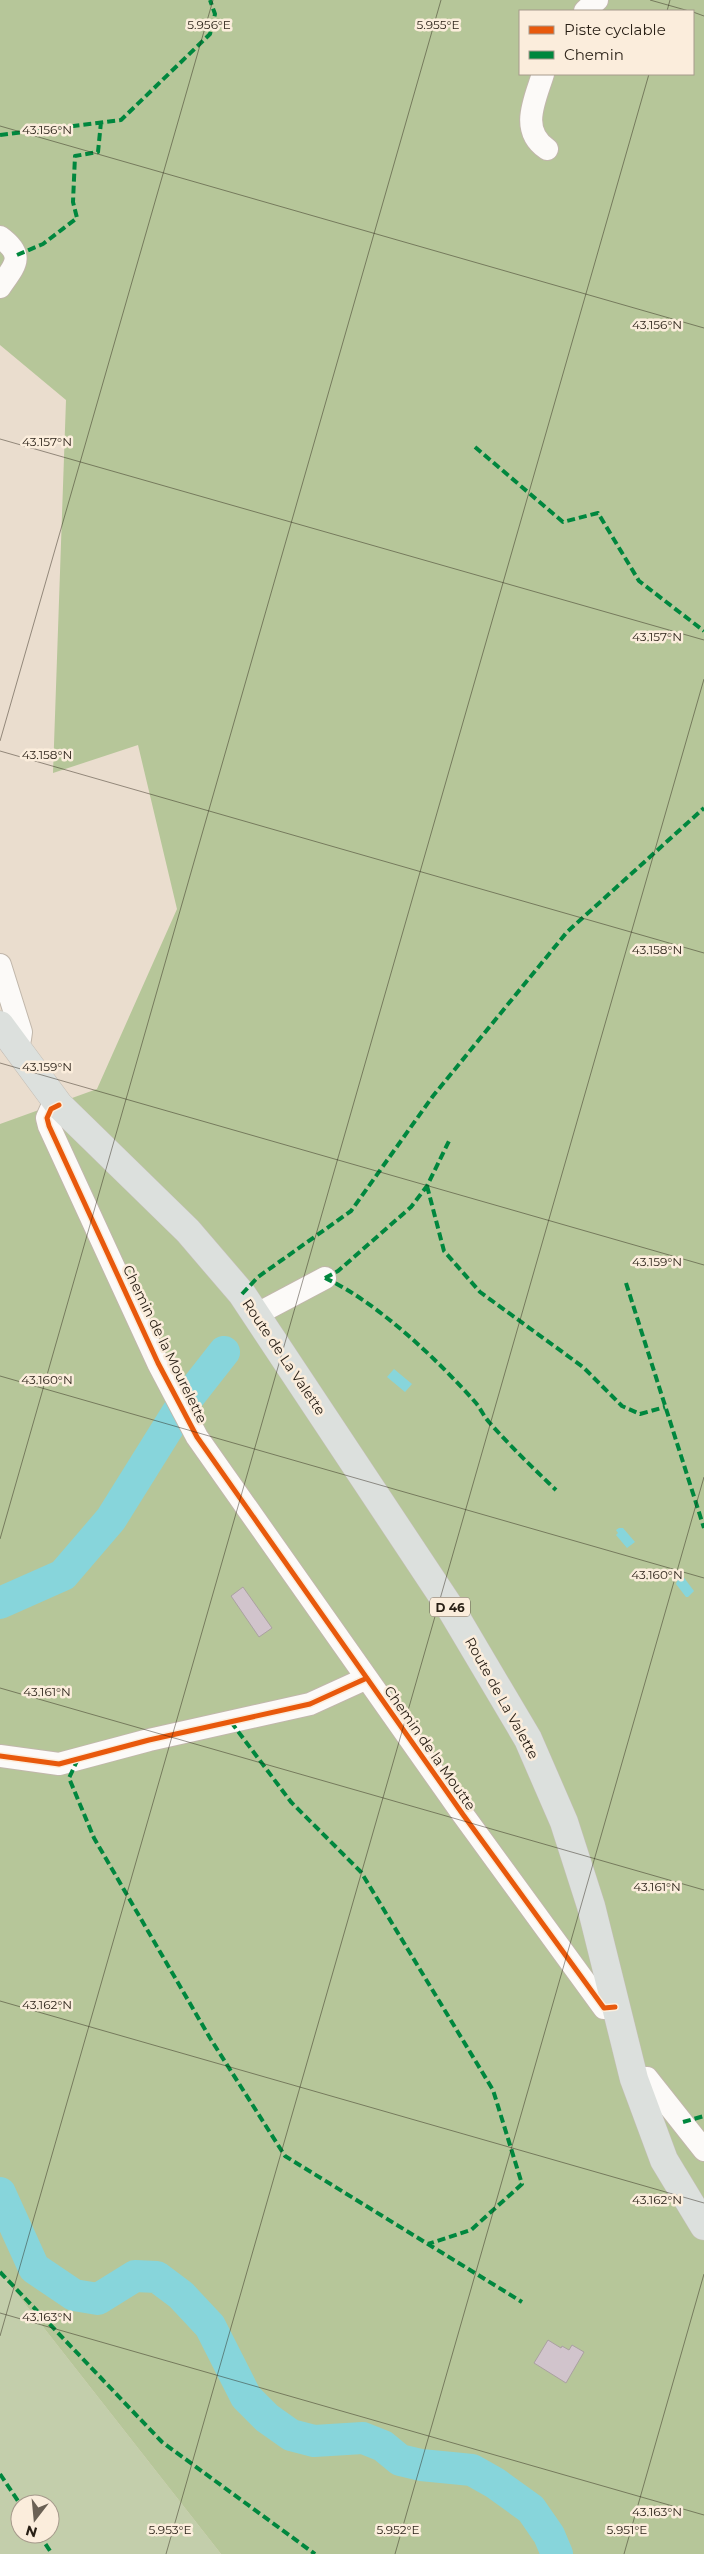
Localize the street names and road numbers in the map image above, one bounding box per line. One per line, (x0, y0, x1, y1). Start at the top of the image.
street label: Chemin de la Mourelette (119, 1262, 211, 1426)
street label: Route de La Valette (238, 1295, 330, 1419)
road number: D 46 (430, 1598, 470, 1616)
street label: Route de La Valette (461, 1634, 543, 1762)
street label: Chemin de la Moutte (380, 1682, 480, 1814)

